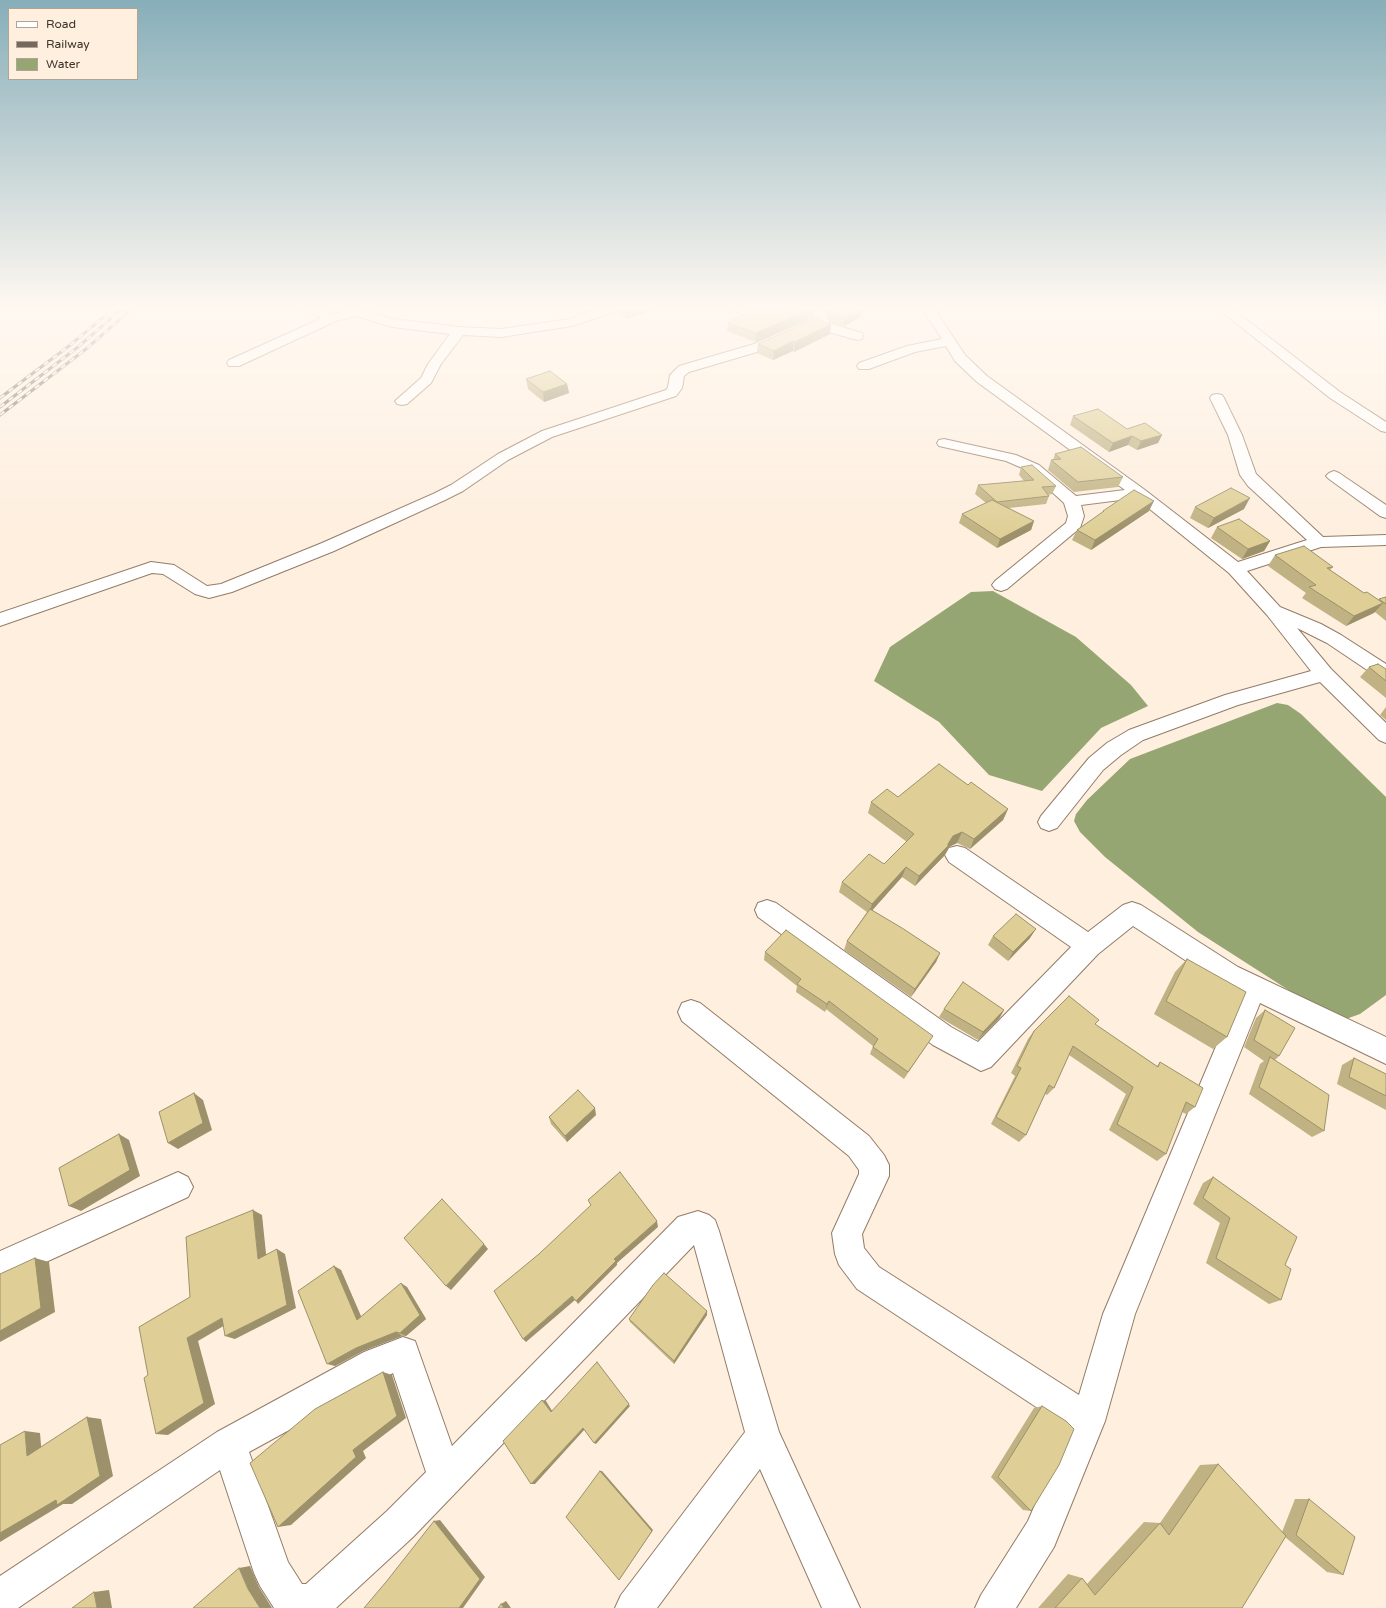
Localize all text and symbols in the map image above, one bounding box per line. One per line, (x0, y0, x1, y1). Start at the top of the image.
legend (8, 8, 138, 80)
text: Road (46, 17, 76, 31)
text: Railway (46, 37, 90, 51)
text: Water (46, 57, 80, 71)

